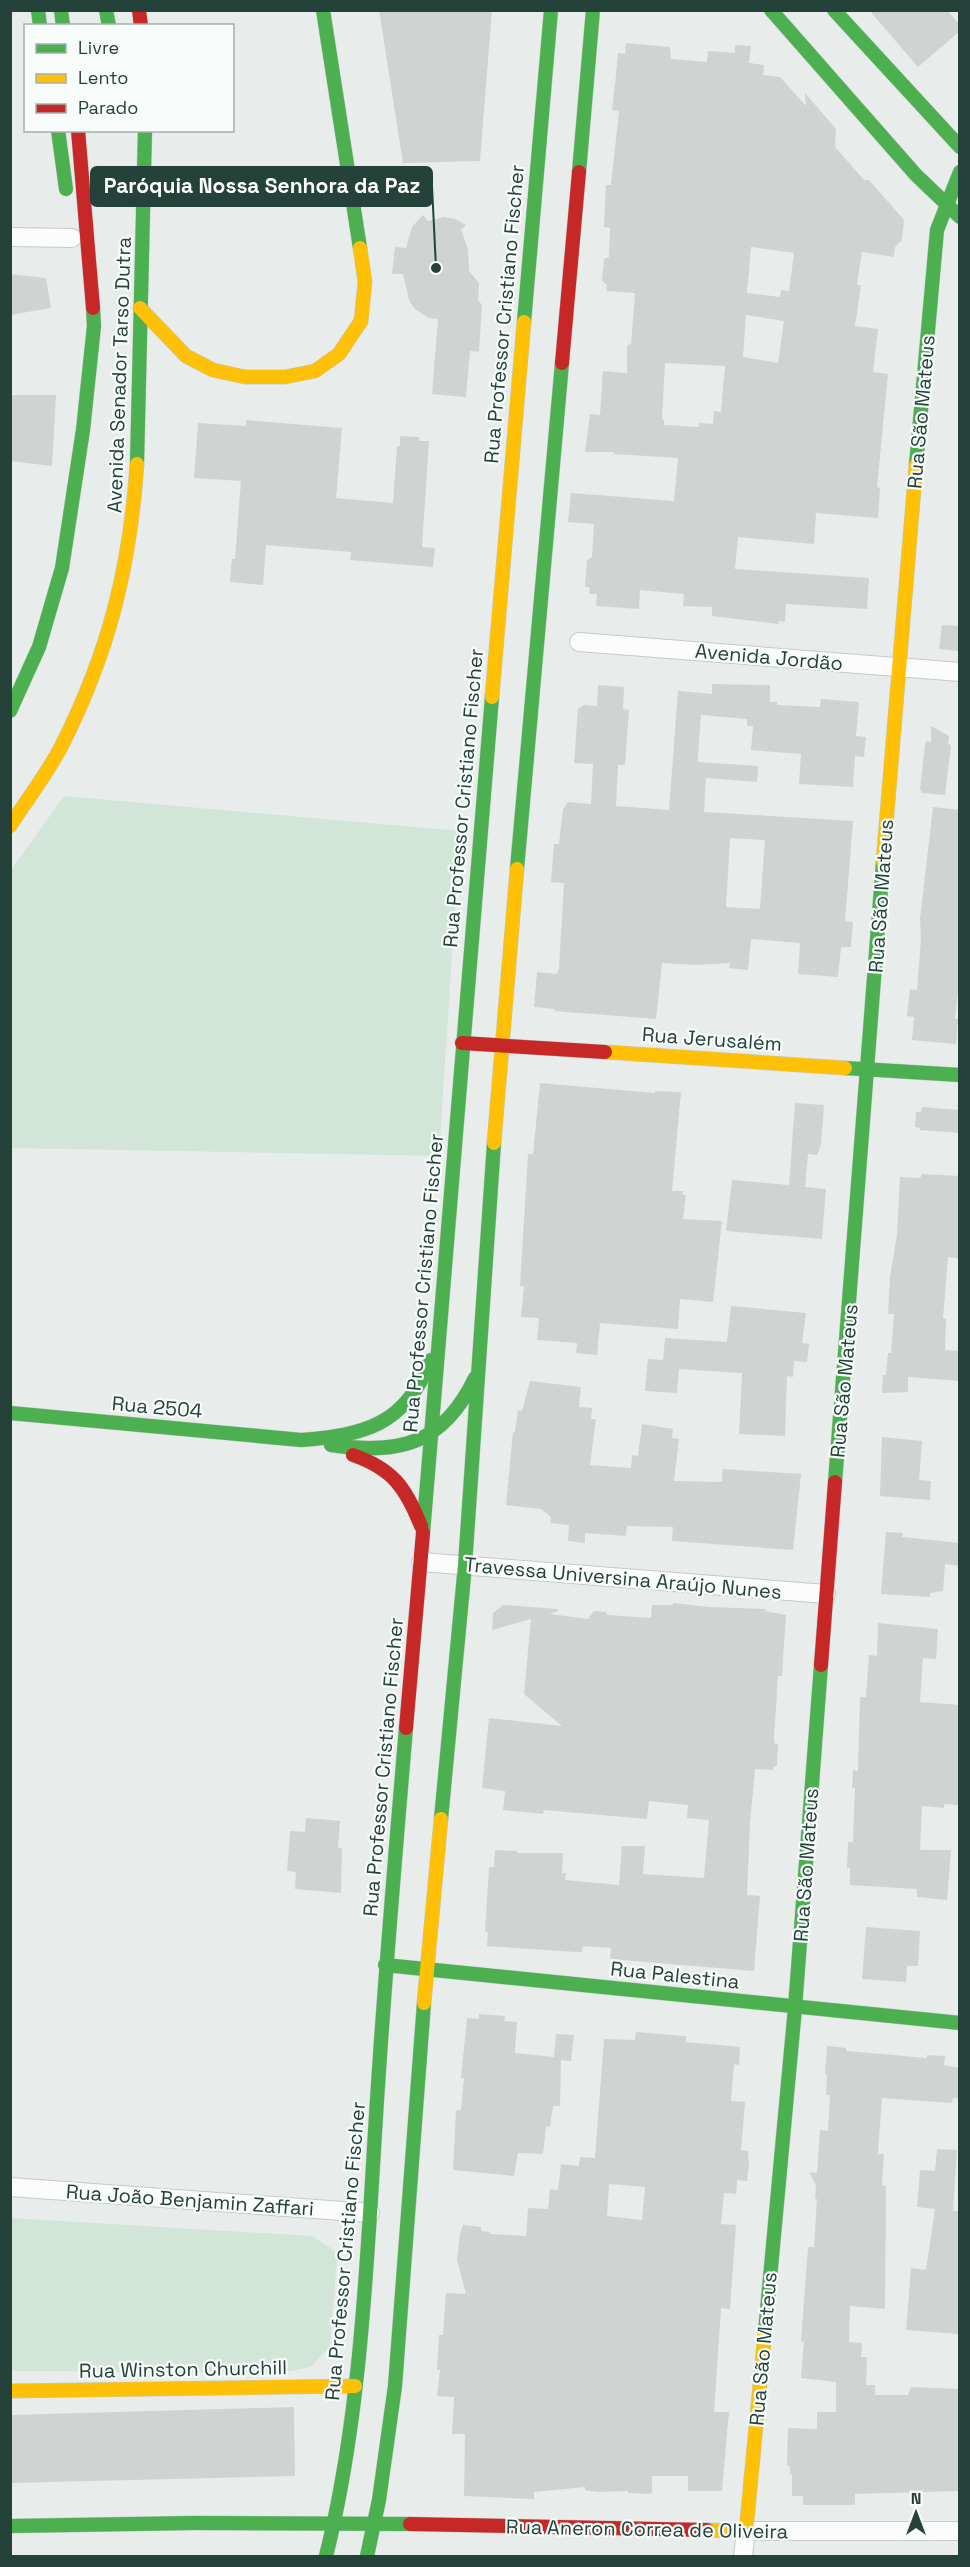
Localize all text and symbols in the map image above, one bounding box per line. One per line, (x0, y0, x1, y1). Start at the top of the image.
legend (24, 24, 234, 132)
text: Livre (78, 36, 119, 59)
text: Lento (78, 66, 128, 89)
text: Parado (78, 96, 138, 119)
street label: Rua Professor Cristiano Fischer (478, 164, 530, 464)
callout: Paróquia Nossa Senhora da Paz (91, 167, 432, 206)
text: Paróquia Nossa Senhora da Paz (104, 172, 420, 199)
street label: Avenida Senador Tarso Dutra (101, 236, 137, 514)
street label: Rua São Mateus (901, 334, 941, 490)
street label: Avenida Jordão (694, 638, 844, 676)
street label: Rua Professor Cristiano Fischer (437, 648, 489, 948)
street label: Rua São Mateus (863, 818, 899, 974)
street label: Rua Jerusalém (641, 1021, 783, 1057)
street label: Rua Professor Cristiano Fischer (397, 1133, 449, 1433)
street label: Rua São Mateus (824, 1303, 864, 1459)
street label: Rua 2504 (111, 1390, 203, 1424)
street label: Travessa Universina Araújo Nunes (463, 1551, 783, 1605)
street label: Rua Professor Cristiano Fischer (357, 1617, 409, 1917)
street label: Rua São Mateus (788, 1787, 824, 1943)
street label: Rua Palestina (609, 1955, 741, 1995)
street label: Rua Professor Cristiano Fischer (319, 2101, 371, 2401)
street label: Rua João Benjamin Zaffari (65, 2178, 315, 2222)
street label: Rua São Mateus (743, 2271, 783, 2427)
street label: Rua Winston Churchill (79, 2354, 287, 2384)
north arrow (886, 2483, 946, 2543)
text: N (911, 2488, 921, 2509)
street label: Rua Aneron Correa de Oliveira (506, 2514, 788, 2544)

